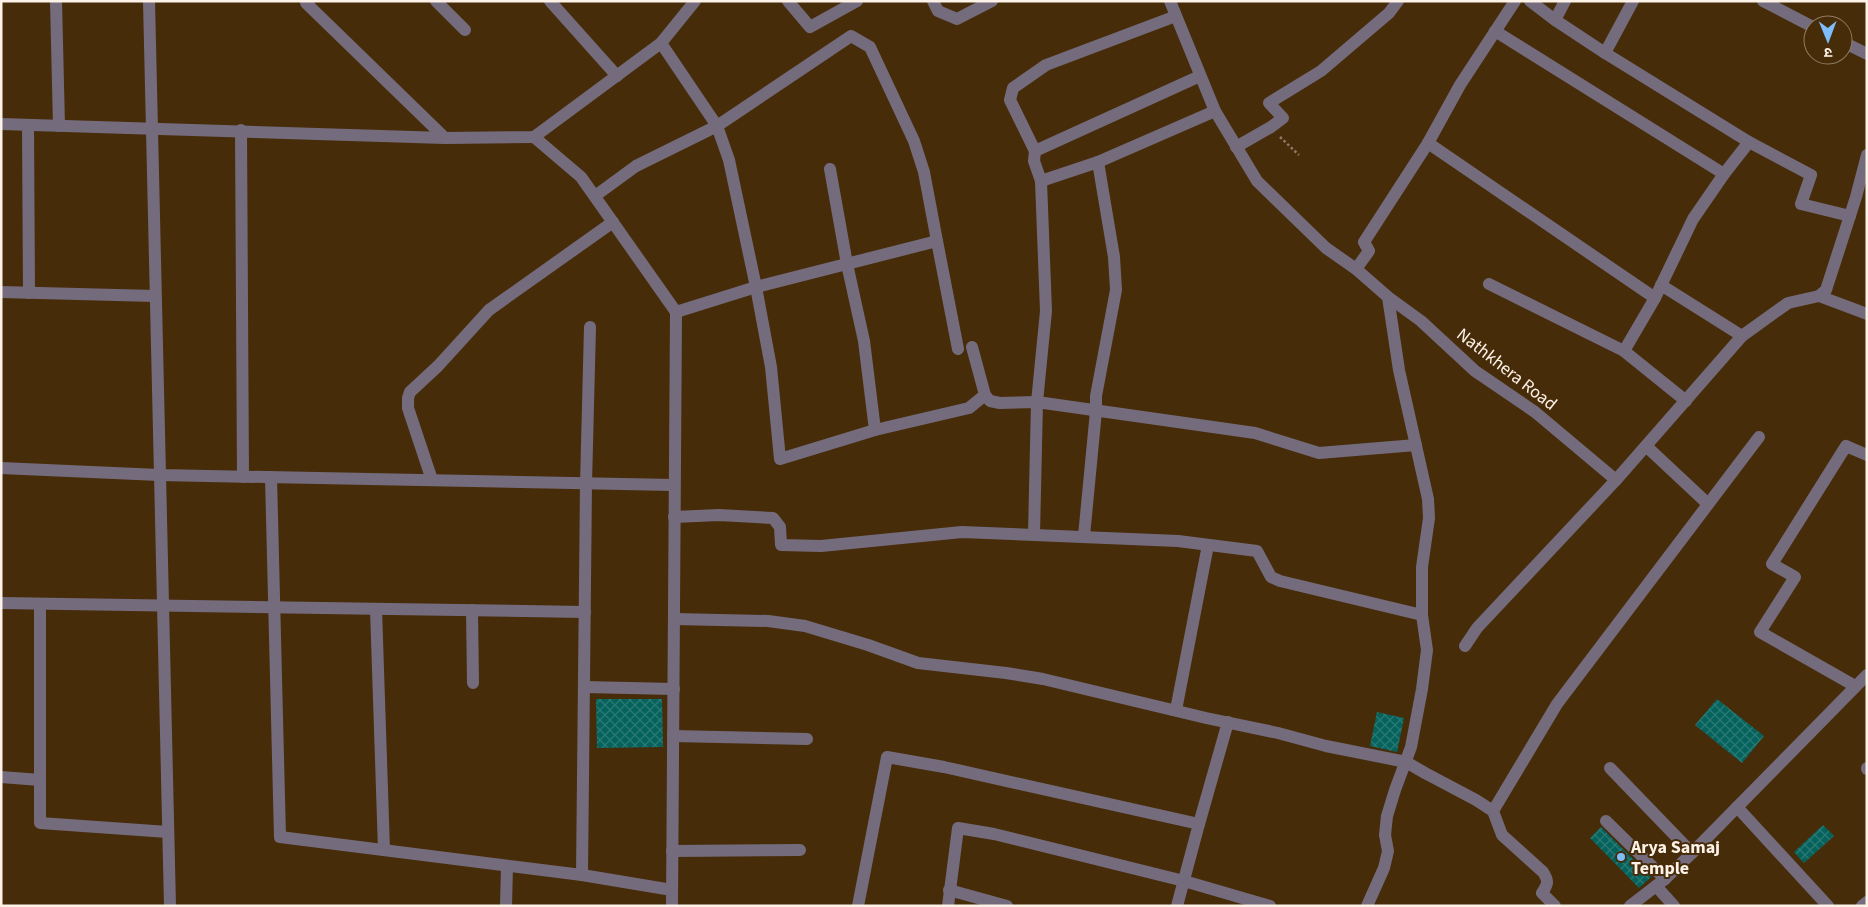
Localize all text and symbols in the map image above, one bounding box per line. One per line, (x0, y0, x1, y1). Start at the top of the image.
north arrow (1803, 15, 1853, 65)
text: उ (1823, 42, 1832, 62)
street label: Nathkhera Road (1451, 322, 1562, 417)
place label: Arya Samaj Temple (1630, 835, 1720, 881)
marker: Arya Samaj Temple (1615, 851, 1627, 863)

